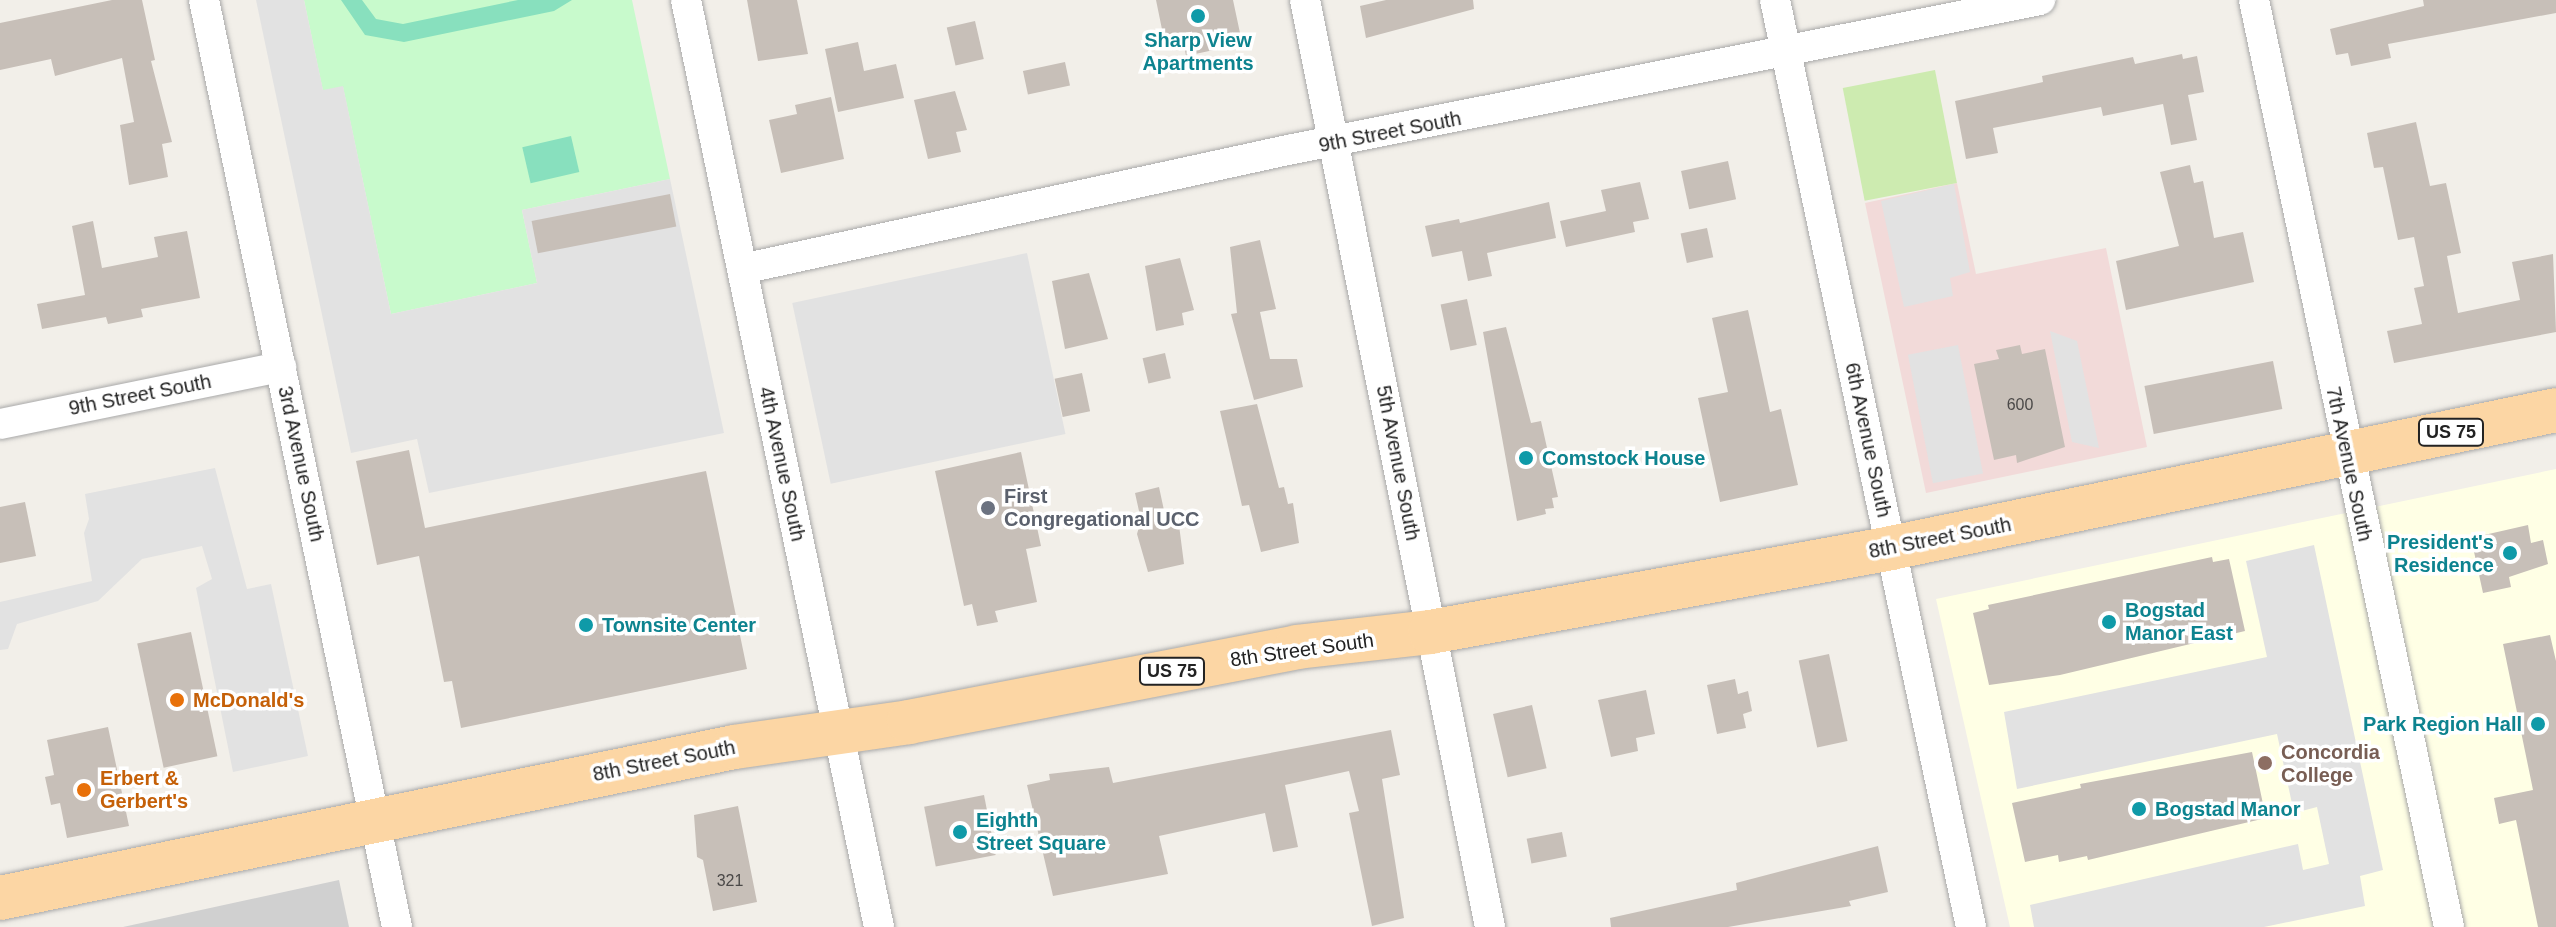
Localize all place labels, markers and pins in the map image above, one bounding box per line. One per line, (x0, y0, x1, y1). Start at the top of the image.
marker: Sharp View Apartments (1189, 7, 1207, 25)
place label: Sharp View Apartments (1142, 28, 1254, 75)
place label: Comstock House (1542, 446, 1705, 470)
marker: Comstock House (1517, 449, 1535, 467)
place label: First Congregational UCC (1004, 484, 1200, 531)
marker: First Congregational UCC (979, 499, 997, 517)
place label: President's Residence (2387, 530, 2494, 577)
marker: President's Residence (2501, 544, 2519, 562)
place label: Bogstad Manor East (2125, 598, 2233, 645)
place label: Townsite Center (602, 613, 756, 637)
marker: Bogstad Manor East (2100, 613, 2118, 631)
marker: Townsite Center (577, 616, 595, 634)
place label: McDonald's (193, 688, 304, 712)
marker: McDonald's (168, 691, 186, 709)
place label: Park Region Hall (2363, 712, 2522, 736)
marker: Park Region Hall (2529, 715, 2547, 733)
place label: Concordia College (2281, 740, 2380, 787)
marker: Concordia College (2256, 754, 2274, 772)
place label: Erbert & Gerbert's (100, 766, 188, 813)
marker: Erbert & Gerbert's (75, 781, 93, 799)
place label: Bogstad Manor (2155, 797, 2301, 821)
marker: Bogstad Manor (2130, 800, 2148, 818)
place label: Eighth Street Square (976, 808, 1106, 855)
marker: Eighth Street Square (951, 823, 969, 841)

